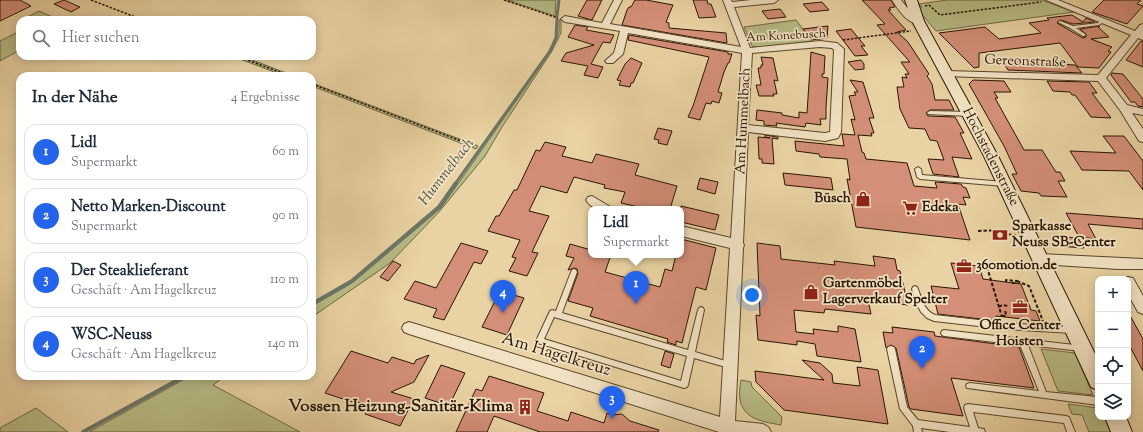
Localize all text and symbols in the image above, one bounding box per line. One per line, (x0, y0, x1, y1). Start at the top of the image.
search box (16, 16, 316, 60)
street label: Am Konebusch (746, 25, 826, 47)
icon: search (30, 27, 52, 49)
text: Hier suchen (62, 28, 140, 49)
street label: Gereonstraße (984, 51, 1066, 73)
street label: Am Hummelbach (731, 67, 757, 175)
text: In der Nähe (32, 86, 118, 110)
text: 4 Ergebnisse (231, 89, 300, 107)
street label: Hochstadenstraße (957, 104, 1023, 210)
text: Lidl (71, 133, 97, 154)
water label: Hummelbach (414, 134, 480, 210)
text: 1 (44, 143, 48, 161)
text: 60 m (272, 143, 299, 161)
text: Supermarkt (71, 154, 137, 172)
place label: Büsch (814, 189, 852, 209)
shop icon: Büsch (854, 190, 872, 208)
text: Netto Marken-Discount (71, 197, 226, 218)
place label: Edeka (922, 198, 959, 218)
supermarket icon: Edeka (901, 199, 919, 217)
popup (588, 206, 684, 258)
text: 2 (43, 207, 49, 225)
text: 90 m (272, 207, 299, 225)
text: Lidl (603, 213, 629, 234)
place label: Sparkasse Neuss SB-Center (1012, 217, 1116, 253)
text: Supermarkt (71, 218, 137, 236)
bank icon: Sparkasse Neuss SB-Center (991, 226, 1009, 244)
text: Supermarkt (603, 234, 669, 252)
place label: 360motion.de (976, 256, 1057, 276)
office icon: 360motion.de (955, 257, 973, 275)
text: Der Steaklieferant (71, 261, 188, 282)
text: 3 (43, 271, 49, 289)
text: 110 m (270, 271, 299, 289)
pin: 1 (623, 271, 649, 304)
place label: Gartenmöbel Lagerverkauf Spelter (823, 274, 948, 310)
map controls (1095, 276, 1131, 420)
button: + (1095, 276, 1131, 312)
pin: 4 (490, 280, 516, 313)
text: Geschäft · Am Hagelkreuz (71, 282, 216, 300)
shop icon: Gartenmöbel Lagerverkauf Spelter (802, 283, 820, 301)
your location (742, 285, 762, 305)
office icon: Office Center Hoisten (1011, 298, 1029, 316)
button: − (1095, 312, 1131, 348)
place label: Office Center Hoisten (979, 316, 1061, 352)
text: WSC-Neuss (71, 325, 152, 346)
street label: Am Hagelkreuz (498, 327, 614, 383)
text: 4 (43, 335, 49, 353)
text: 140 m (268, 335, 299, 353)
pin: 2 (909, 336, 935, 369)
text: Geschäft · Am Hagelkreuz (71, 346, 216, 364)
button: locate (1095, 348, 1131, 384)
button: layers (1095, 384, 1131, 420)
pin: 3 (599, 386, 625, 419)
place label: Vossen Heizung-Sanitär-Klima (288, 395, 513, 419)
building icon: Vossen Heizung-Sanitär-Klima (516, 398, 534, 416)

